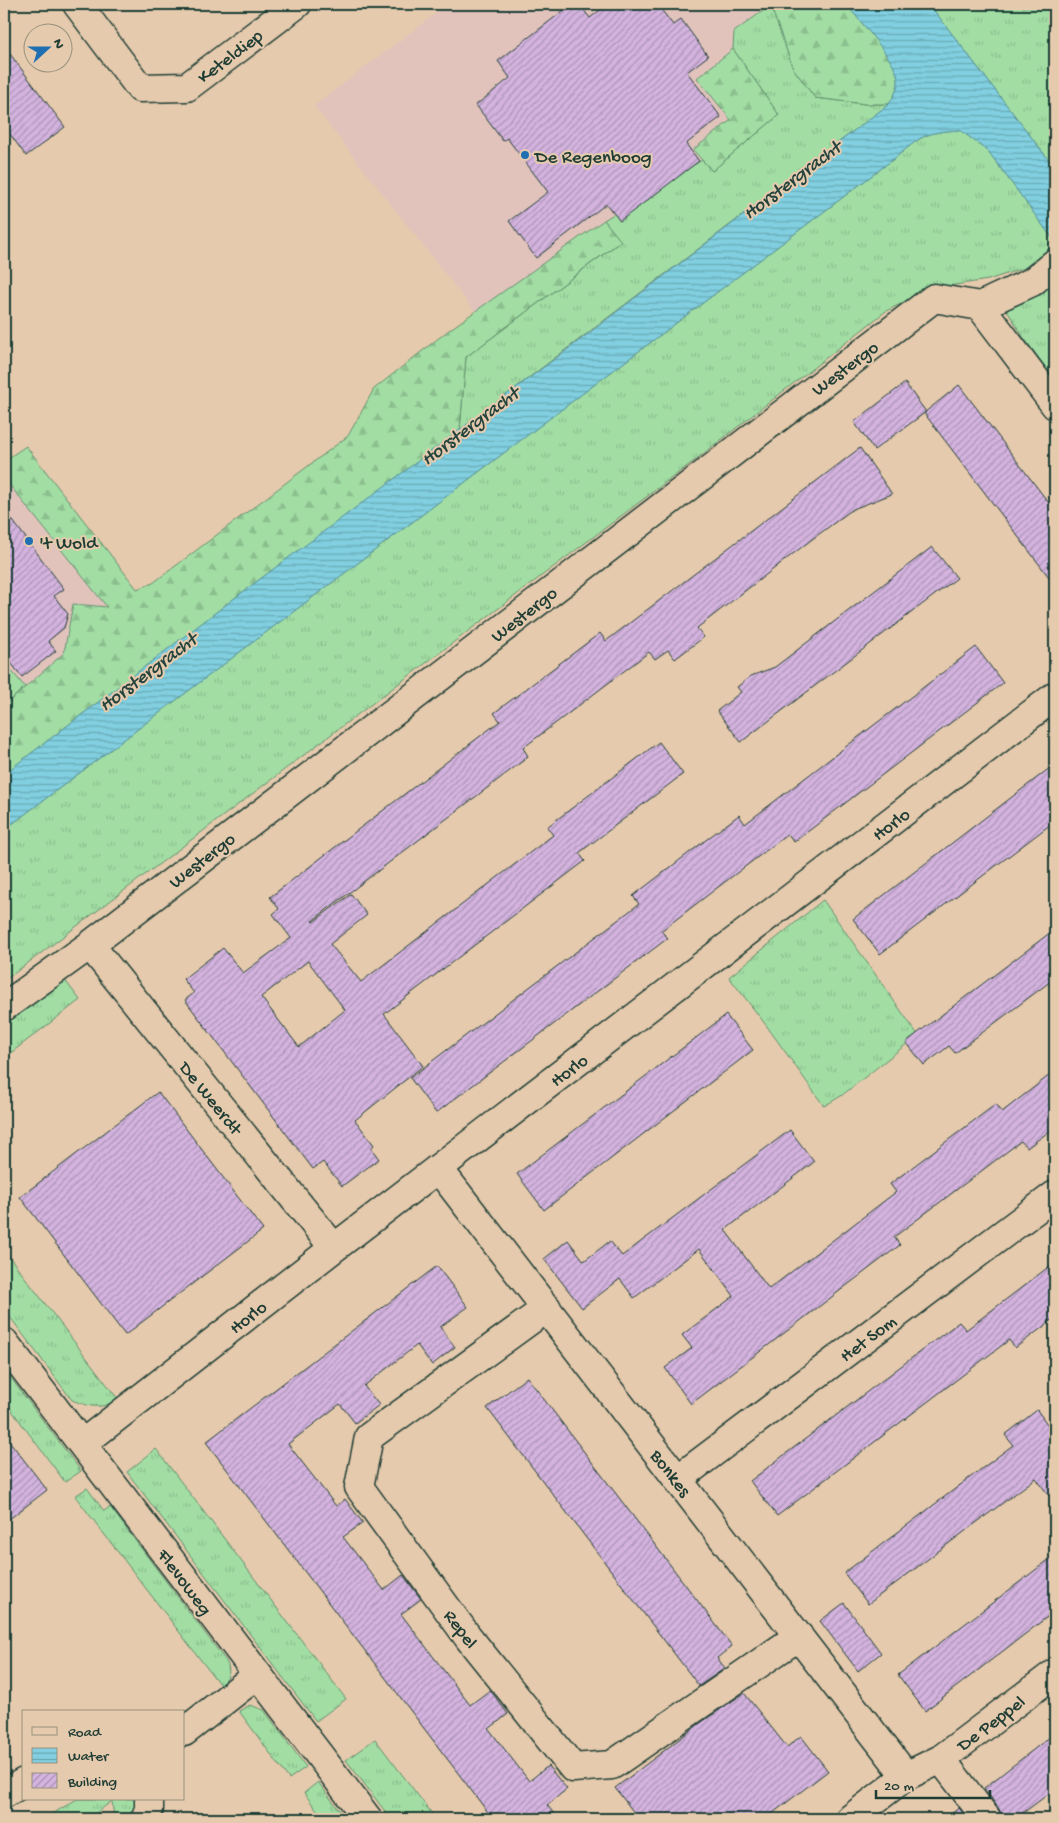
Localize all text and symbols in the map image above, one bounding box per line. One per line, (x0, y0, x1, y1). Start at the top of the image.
north arrow (22, 22, 72, 72)
street label: Keteldiep (194, 25, 269, 90)
text: N (48, 37, 67, 52)
water label: Horstergracht (739, 135, 850, 226)
place label: De Regenboog (533, 147, 652, 170)
marker: De Regenboog (519, 149, 531, 161)
street label: Westergo (808, 337, 884, 402)
water label: Horstergracht (417, 381, 528, 472)
place label: 't Wold (39, 533, 99, 556)
marker: 't Wold (23, 535, 35, 547)
street label: Westergo (487, 583, 563, 649)
water label: Horstergracht (95, 627, 206, 718)
street label: Horlo (869, 804, 916, 847)
street label: Westergo (165, 829, 241, 895)
street label: Horlo (547, 1050, 594, 1093)
street label: De Weerdt (171, 1056, 247, 1142)
street label: Horlo (226, 1297, 273, 1341)
street label: Het Som (836, 1311, 902, 1369)
street label: Bonkes (643, 1445, 696, 1503)
street label: Flevoweg (150, 1545, 216, 1621)
street label: Repel (437, 1606, 481, 1654)
street label: De Peppel (952, 1692, 1031, 1759)
legend (22, 1710, 185, 1800)
text: Road (68, 1724, 102, 1742)
text: Water (68, 1748, 110, 1766)
scale bar (876, 1768, 990, 1800)
text: Building (67, 1774, 117, 1792)
text: 20 m (884, 1778, 914, 1796)

